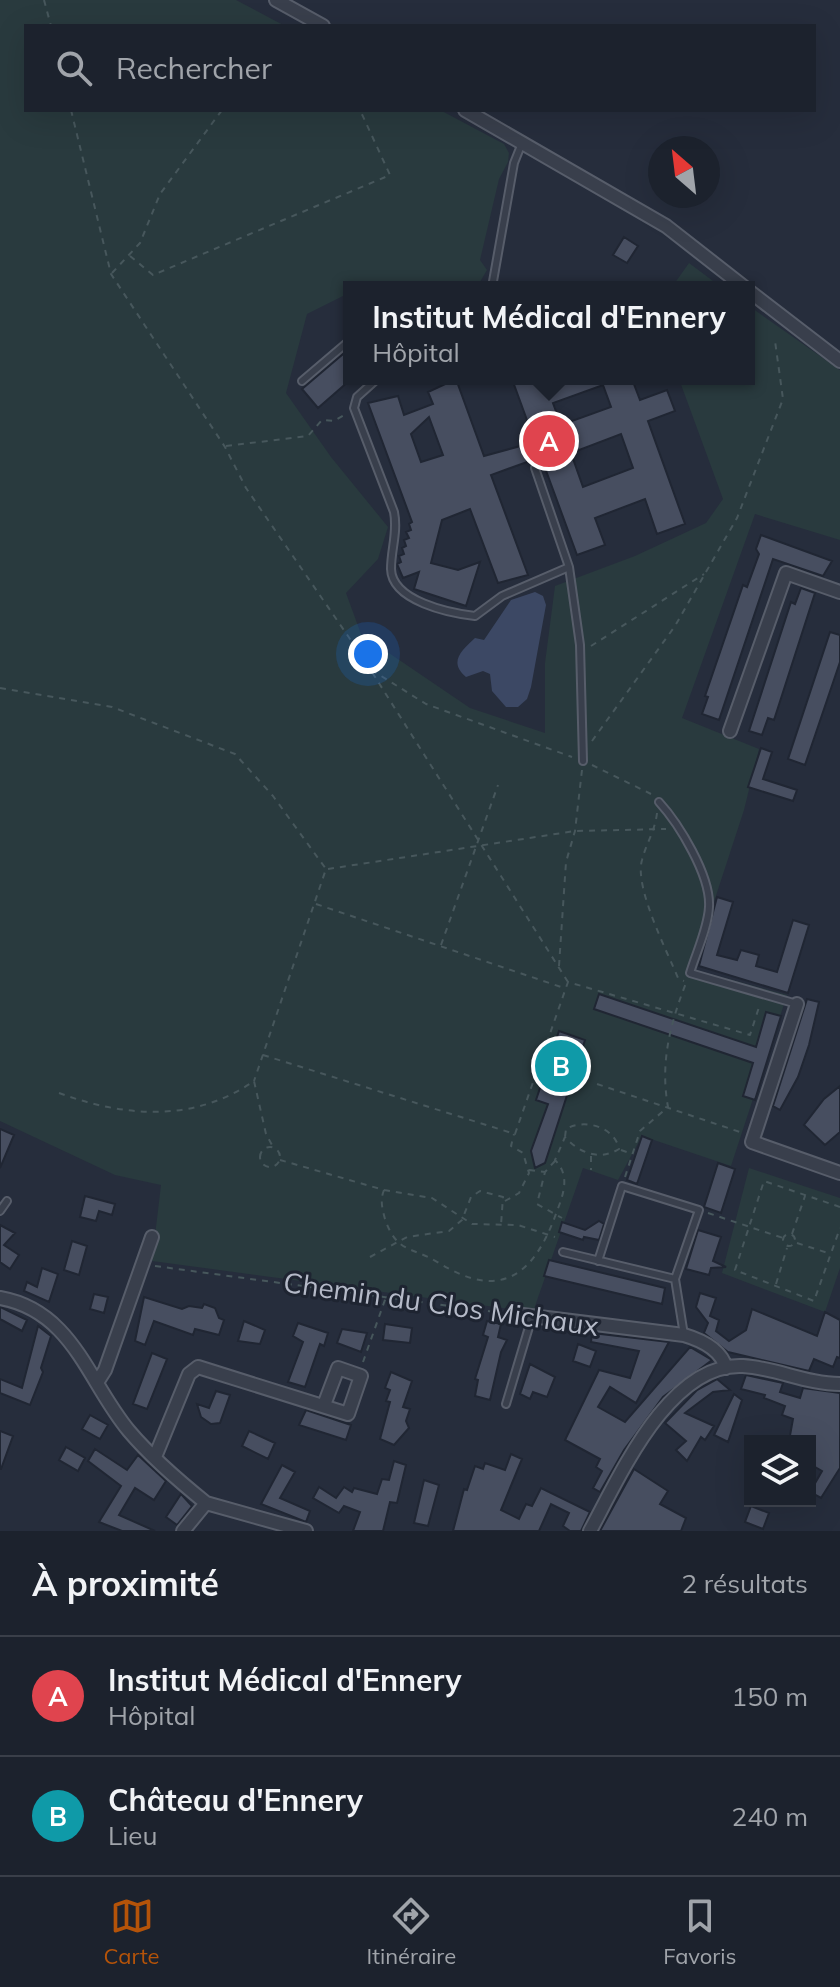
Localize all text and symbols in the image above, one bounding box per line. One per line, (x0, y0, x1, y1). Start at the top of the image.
search box (24, 24, 816, 112)
icon: search (52, 46, 96, 90)
text: Rechercher (116, 49, 272, 87)
north arrow (648, 136, 720, 208)
popup (343, 281, 755, 385)
text: Institut Médical d'Ennery (372, 298, 726, 336)
text: Hôpital (372, 336, 460, 369)
pin: A (523, 411, 575, 471)
your location (348, 634, 388, 674)
pin: B (535, 1036, 587, 1096)
street label: Chemin du Clos Michaux (281, 1264, 601, 1343)
map controls (744, 1435, 816, 1507)
button: layers (744, 1435, 816, 1507)
text: À proximité (32, 1562, 219, 1605)
text: 2 résultats (681, 1567, 808, 1600)
text: Institut Médical d'Ennery (108, 1661, 462, 1699)
text: A (48, 1680, 68, 1713)
text: 150 m (732, 1680, 808, 1713)
text: Hôpital (108, 1699, 195, 1732)
text: Château d'Ennery (108, 1781, 363, 1819)
text: B (49, 1800, 67, 1833)
text: 240 m (732, 1800, 808, 1833)
text: Lieu (108, 1819, 158, 1852)
tab: Carte (104, 1894, 160, 1970)
tab: Itinéraire (367, 1894, 456, 1970)
tab: Favoris (663, 1894, 736, 1970)

